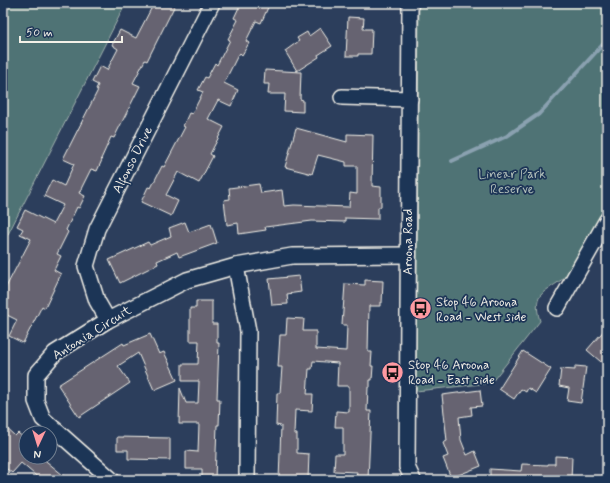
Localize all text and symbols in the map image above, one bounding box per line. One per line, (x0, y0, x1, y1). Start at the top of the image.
scale bar (20, 18, 122, 44)
text: 50 m (26, 25, 53, 41)
street label: Alfonso Drive (109, 124, 159, 197)
park label: Linear Park Reserve (478, 166, 546, 198)
street label: Aroona Road (400, 209, 417, 275)
place label: Stop 46 Aroona Road - West side (436, 294, 527, 326)
bus stop icon: Stop 46 Aroona Road - West side (407, 296, 433, 322)
street label: Antonia Circuit (49, 302, 135, 364)
place label: Stop 46 Aroona Road - East side (408, 357, 495, 389)
bus stop icon: Stop 46 Aroona Road - East side (380, 359, 406, 385)
north arrow (18, 425, 58, 465)
text: N (33, 447, 42, 461)

